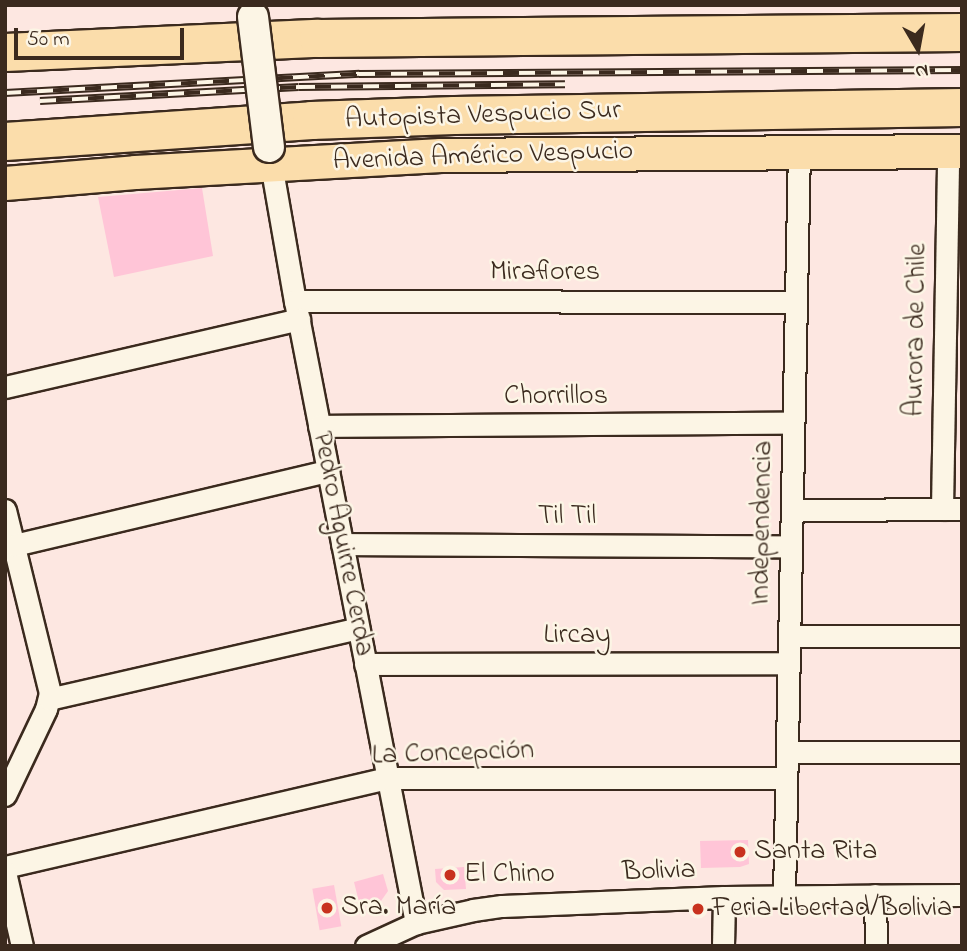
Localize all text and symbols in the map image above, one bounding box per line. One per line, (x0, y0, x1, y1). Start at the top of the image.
scale bar (18, 14, 187, 58)
north arrow (883, 14, 953, 84)
text: 50 m (27, 25, 70, 55)
text: N (913, 56, 930, 85)
street label: Autopista Vespucio Sur (345, 94, 621, 138)
street label: Avenida Américo Vespucio (332, 135, 634, 179)
street label: Aurora de Chile (899, 243, 935, 417)
street label: Miraflores (490, 256, 600, 290)
street label: Chorrillos (504, 380, 608, 414)
street label: Pedro Aguirre Cerda (304, 429, 380, 659)
street label: Independencia (745, 440, 781, 606)
street label: Til Til (538, 500, 596, 534)
street label: Lircay (543, 619, 611, 653)
street label: La Concepción (371, 734, 535, 774)
place label: Santa Rita (754, 835, 877, 869)
marker: Santa Rita (732, 844, 748, 860)
street label: Bolivia (622, 854, 696, 890)
place label: El Chino (464, 858, 555, 892)
marker: El Chino (442, 867, 458, 883)
place label: Sra. María (341, 891, 456, 925)
place label: Feria Libertad/Bolivia (712, 892, 952, 926)
marker: Sra. María (319, 900, 335, 916)
marker: Feria Libertad/Bolivia (690, 901, 706, 917)

